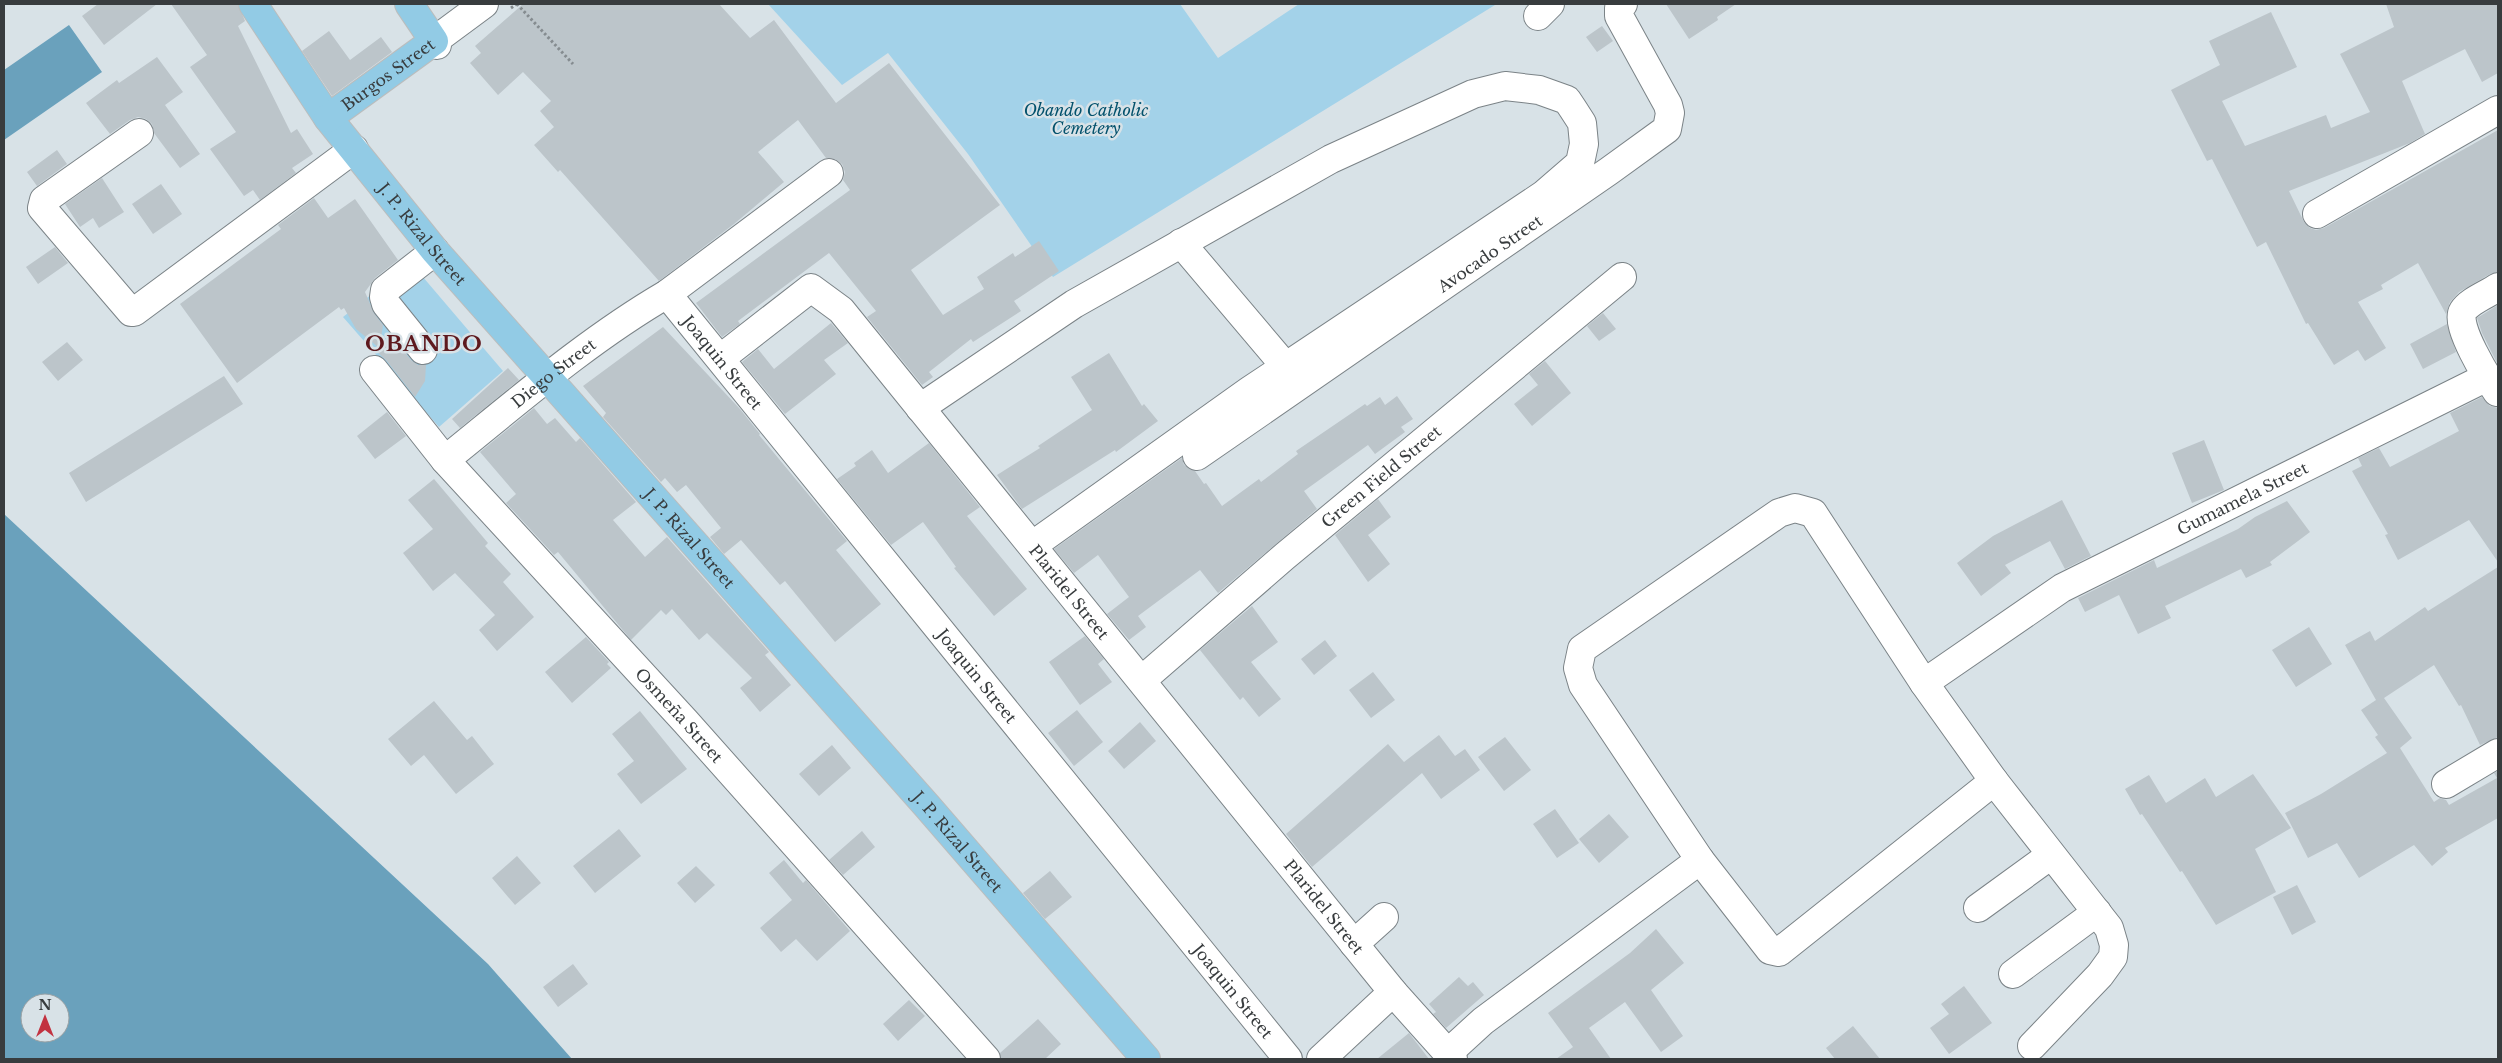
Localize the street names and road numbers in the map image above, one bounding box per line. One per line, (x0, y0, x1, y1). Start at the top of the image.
street label: Burgos Street (337, 34, 438, 115)
street label: J. P. Rizal Street (373, 177, 471, 289)
street label: Avocado Street (1433, 210, 1546, 297)
street label: Joaquin Street (677, 310, 767, 414)
street label: Diego Street (507, 334, 600, 412)
street label: Green Field Street (1317, 421, 1445, 532)
street label: Gumamela Street (2174, 457, 2311, 539)
street label: J. P. Rizal Street (639, 482, 739, 593)
street label: Plaridel Street (1025, 541, 1114, 643)
street label: Joaquin Street (932, 623, 1021, 727)
street label: Osmeña Street (631, 664, 727, 767)
street label: J. P. Rizal Street (907, 786, 1007, 896)
street label: Plaridel Street (1280, 855, 1368, 958)
street label: Joaquin Street (1187, 938, 1277, 1042)

